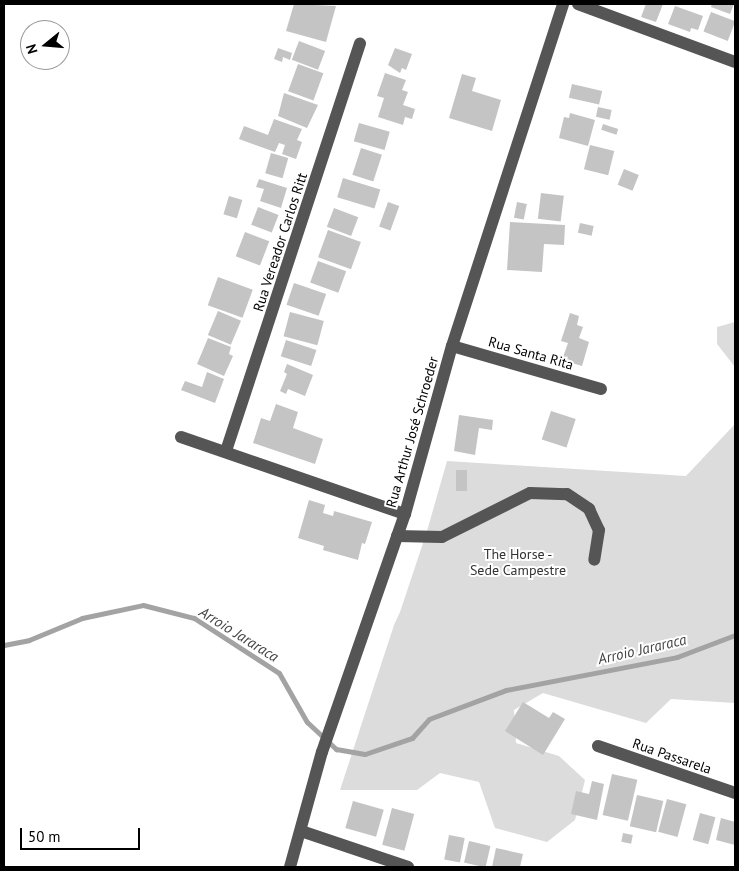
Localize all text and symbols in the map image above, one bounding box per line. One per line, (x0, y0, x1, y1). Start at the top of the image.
north arrow (20, 20, 70, 70)
text: N (22, 42, 42, 56)
street label: Rua Vereador Carlos Ritt (250, 170, 310, 314)
street label: Rua Santa Rita (487, 333, 575, 373)
street label: Rua Arthur José Schroeder (382, 354, 442, 510)
park label: The Horse - Sede Campestre (470, 546, 566, 578)
water label: Arroio Jararaca (196, 603, 282, 665)
water label: Arroio Jararaca (596, 630, 688, 668)
street label: Rua Passarela (630, 735, 714, 777)
scale bar (22, 818, 142, 850)
text: 50 m (28, 827, 61, 846)

